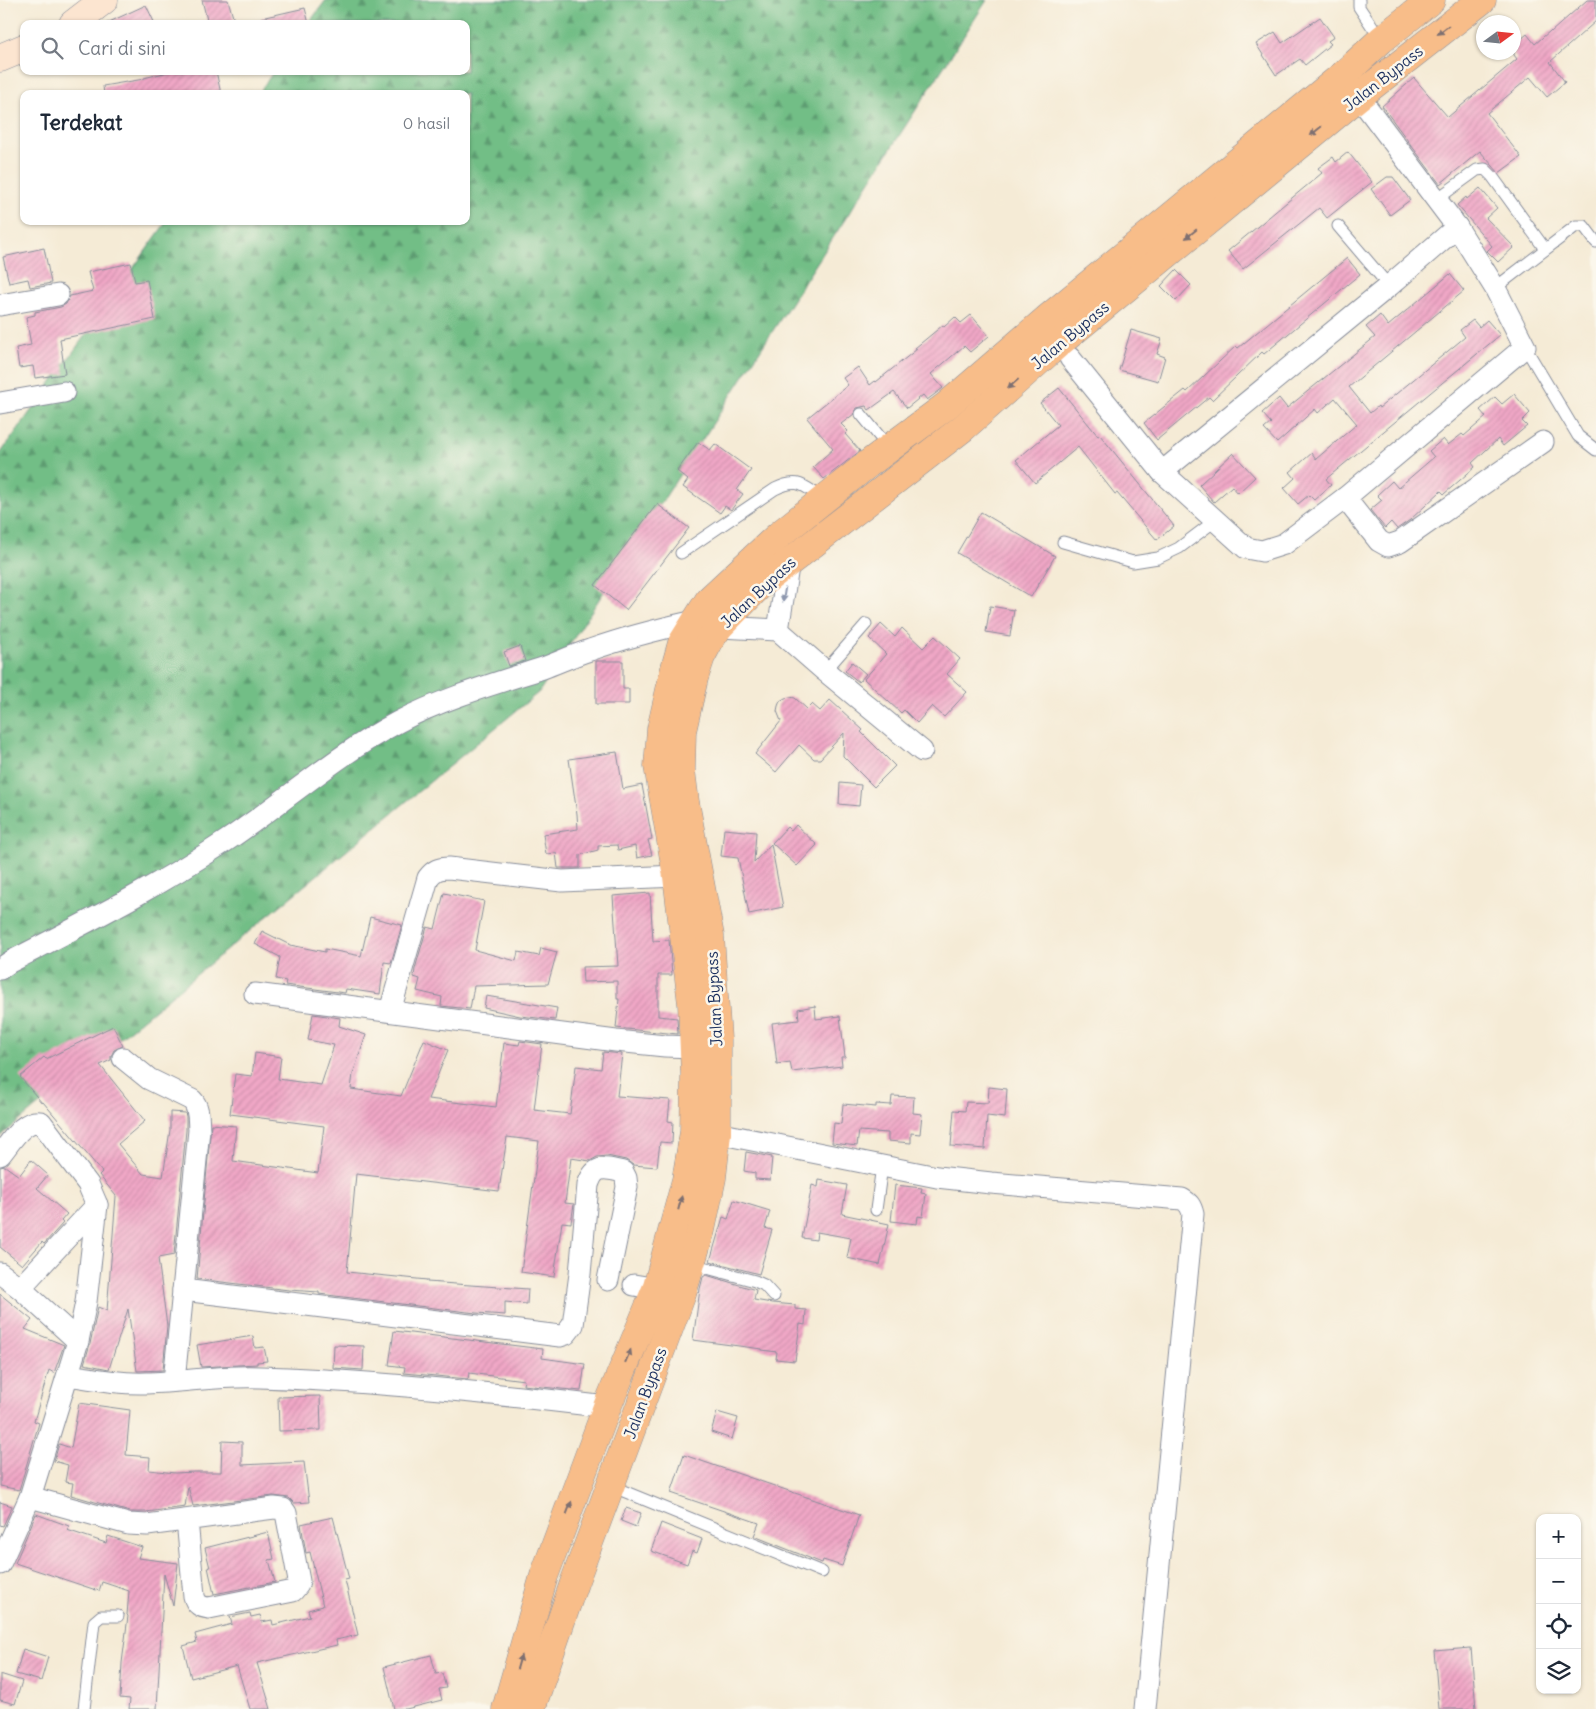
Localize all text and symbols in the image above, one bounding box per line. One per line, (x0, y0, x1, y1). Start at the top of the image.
north arrow (1476, 15, 1521, 60)
search box (20, 20, 470, 75)
one-way arrow (1437, 25, 1450, 35)
icon: search (38, 34, 66, 62)
text: Cari di sini (78, 36, 166, 60)
street label: Jalan Bypass (1339, 41, 1427, 115)
text: Terdekat (40, 109, 122, 136)
text: 0 hasil (403, 113, 450, 133)
one-way arrow (1310, 126, 1323, 137)
one-way arrow (1185, 229, 1198, 240)
street label: Jalan Bypass (1027, 297, 1113, 373)
one-way arrow (1007, 378, 1019, 390)
street label: Jalan Bypass (716, 552, 800, 632)
one-way arrow (779, 588, 787, 604)
street label: Jalan Bypass (702, 951, 726, 1047)
one-way arrow (676, 1195, 684, 1210)
street label: Jalan Bypass (619, 1345, 671, 1441)
one-way arrow (624, 1348, 632, 1363)
one-way arrow (566, 1500, 573, 1515)
map controls (1536, 1514, 1581, 1694)
button: + (1536, 1514, 1581, 1559)
button: − (1536, 1559, 1581, 1604)
button: locate (1536, 1604, 1581, 1649)
button: layers (1536, 1649, 1581, 1694)
one-way arrow (516, 1654, 524, 1669)

